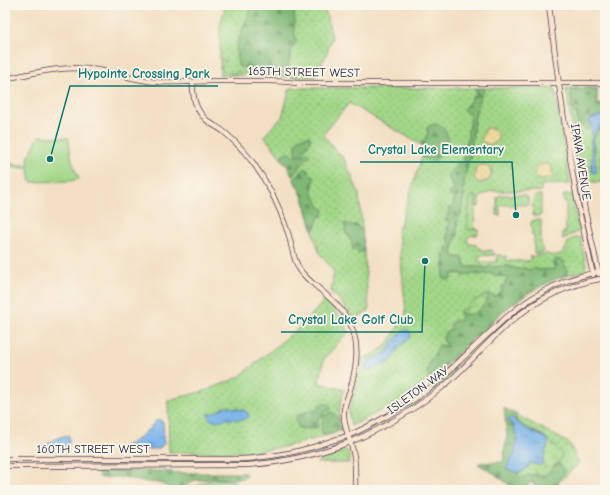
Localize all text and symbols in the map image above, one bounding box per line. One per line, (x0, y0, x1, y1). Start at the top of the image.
callout: Hypointe Crossing Park (70, 61, 218, 86)
street label: 165TH STREET WEST (248, 64, 361, 80)
text: Hypointe Crossing Park (78, 66, 211, 81)
street label: IPAVA AVENUE (568, 123, 594, 201)
callout: Crystal Lake Elementary (360, 137, 512, 162)
text: Crystal Lake Elementary (368, 142, 504, 157)
callout: Crystal Lake Golf Club (281, 307, 422, 332)
text: Crystal Lake Golf Club (288, 312, 414, 327)
street label: ISLETON WAY (384, 362, 452, 417)
street label: 160TH STREET WEST (37, 442, 150, 456)

